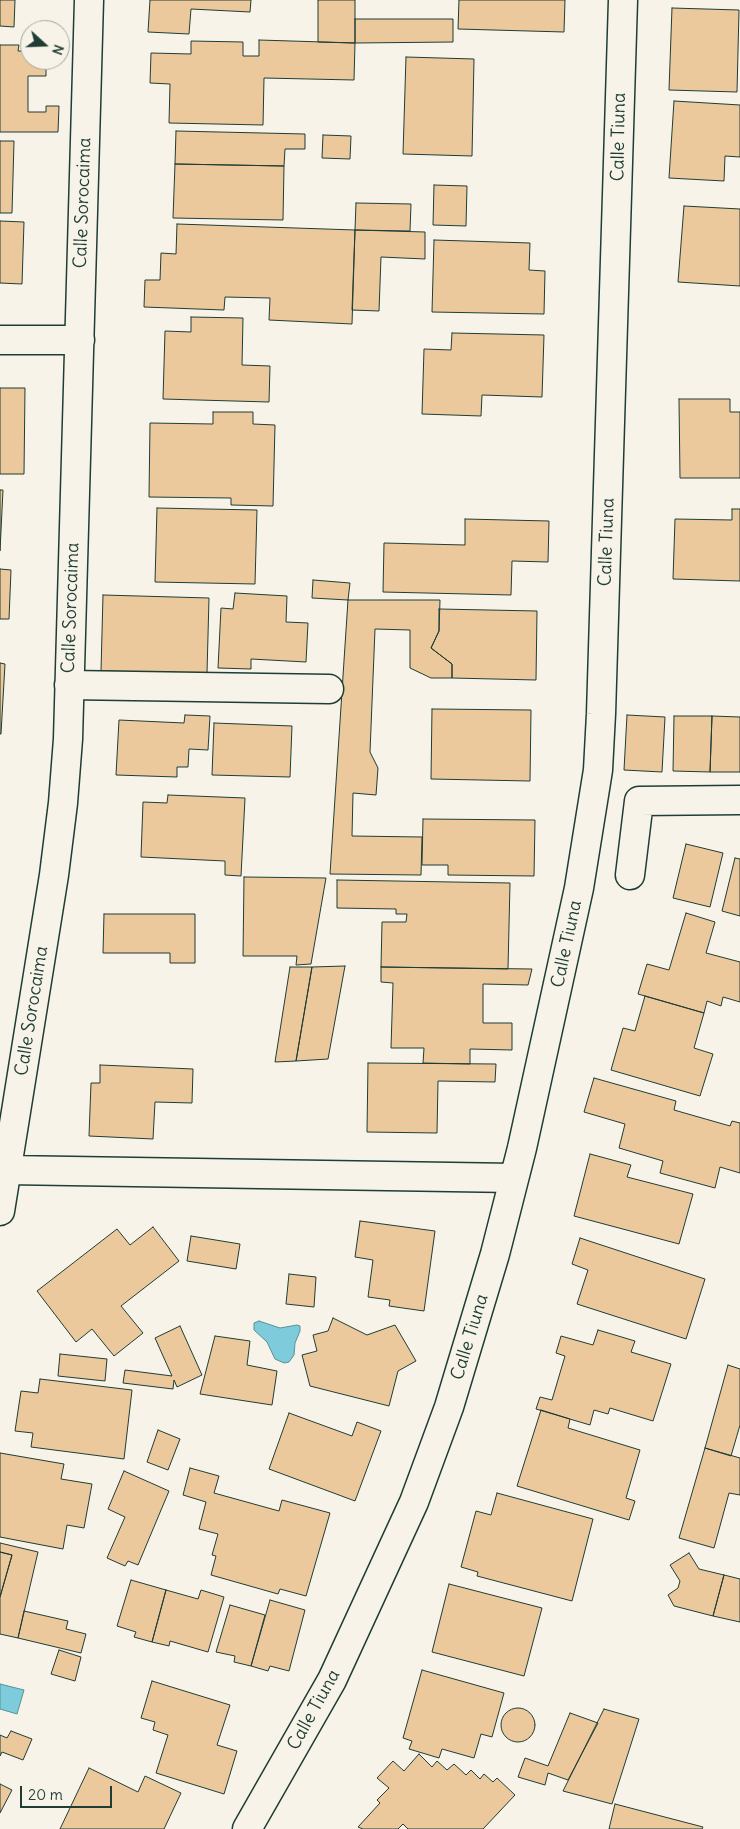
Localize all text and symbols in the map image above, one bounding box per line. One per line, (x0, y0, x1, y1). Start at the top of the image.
north arrow (20, 20, 70, 70)
text: N (48, 42, 68, 57)
street label: Calle Tiuna (607, 92, 631, 182)
street label: Calle Sorocaima (70, 137, 96, 269)
street label: Calle Tiuna (595, 497, 619, 587)
street label: Calle Sorocaima (58, 542, 84, 674)
street label: Calle Tiuna (547, 898, 587, 990)
street label: Calle Sorocaima (11, 945, 53, 1077)
street label: Calle Tiuna (447, 1291, 493, 1383)
street label: Calle Tiuna (283, 1666, 345, 1754)
scale bar (22, 1776, 115, 1808)
text: 20 m (28, 1785, 63, 1804)

